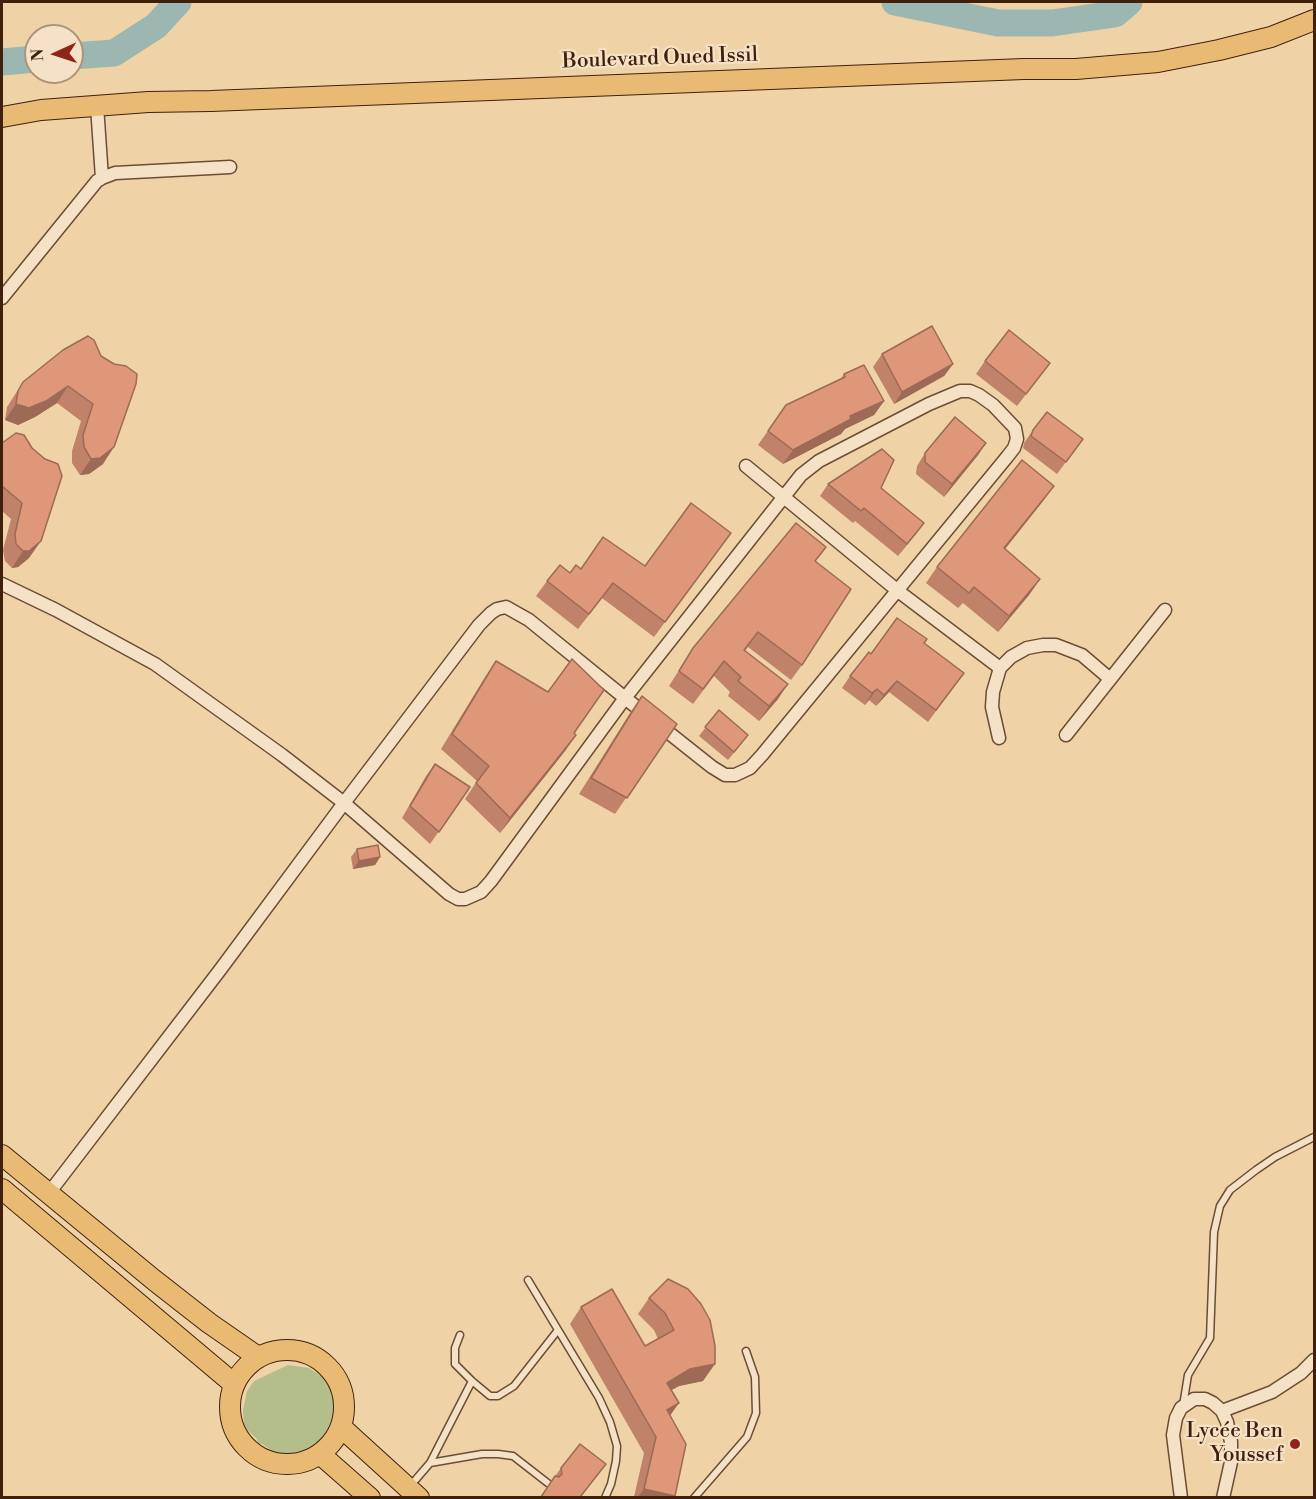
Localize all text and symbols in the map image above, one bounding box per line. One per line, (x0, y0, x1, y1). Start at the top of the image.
north arrow (24, 24, 84, 84)
street label: Boulevard Oued Issil (562, 43, 758, 75)
text: N (28, 48, 48, 62)
place label: Lycée Ben Youssef (1186, 1419, 1283, 1469)
marker: Lycée Ben Youssef (1288, 1437, 1302, 1451)

